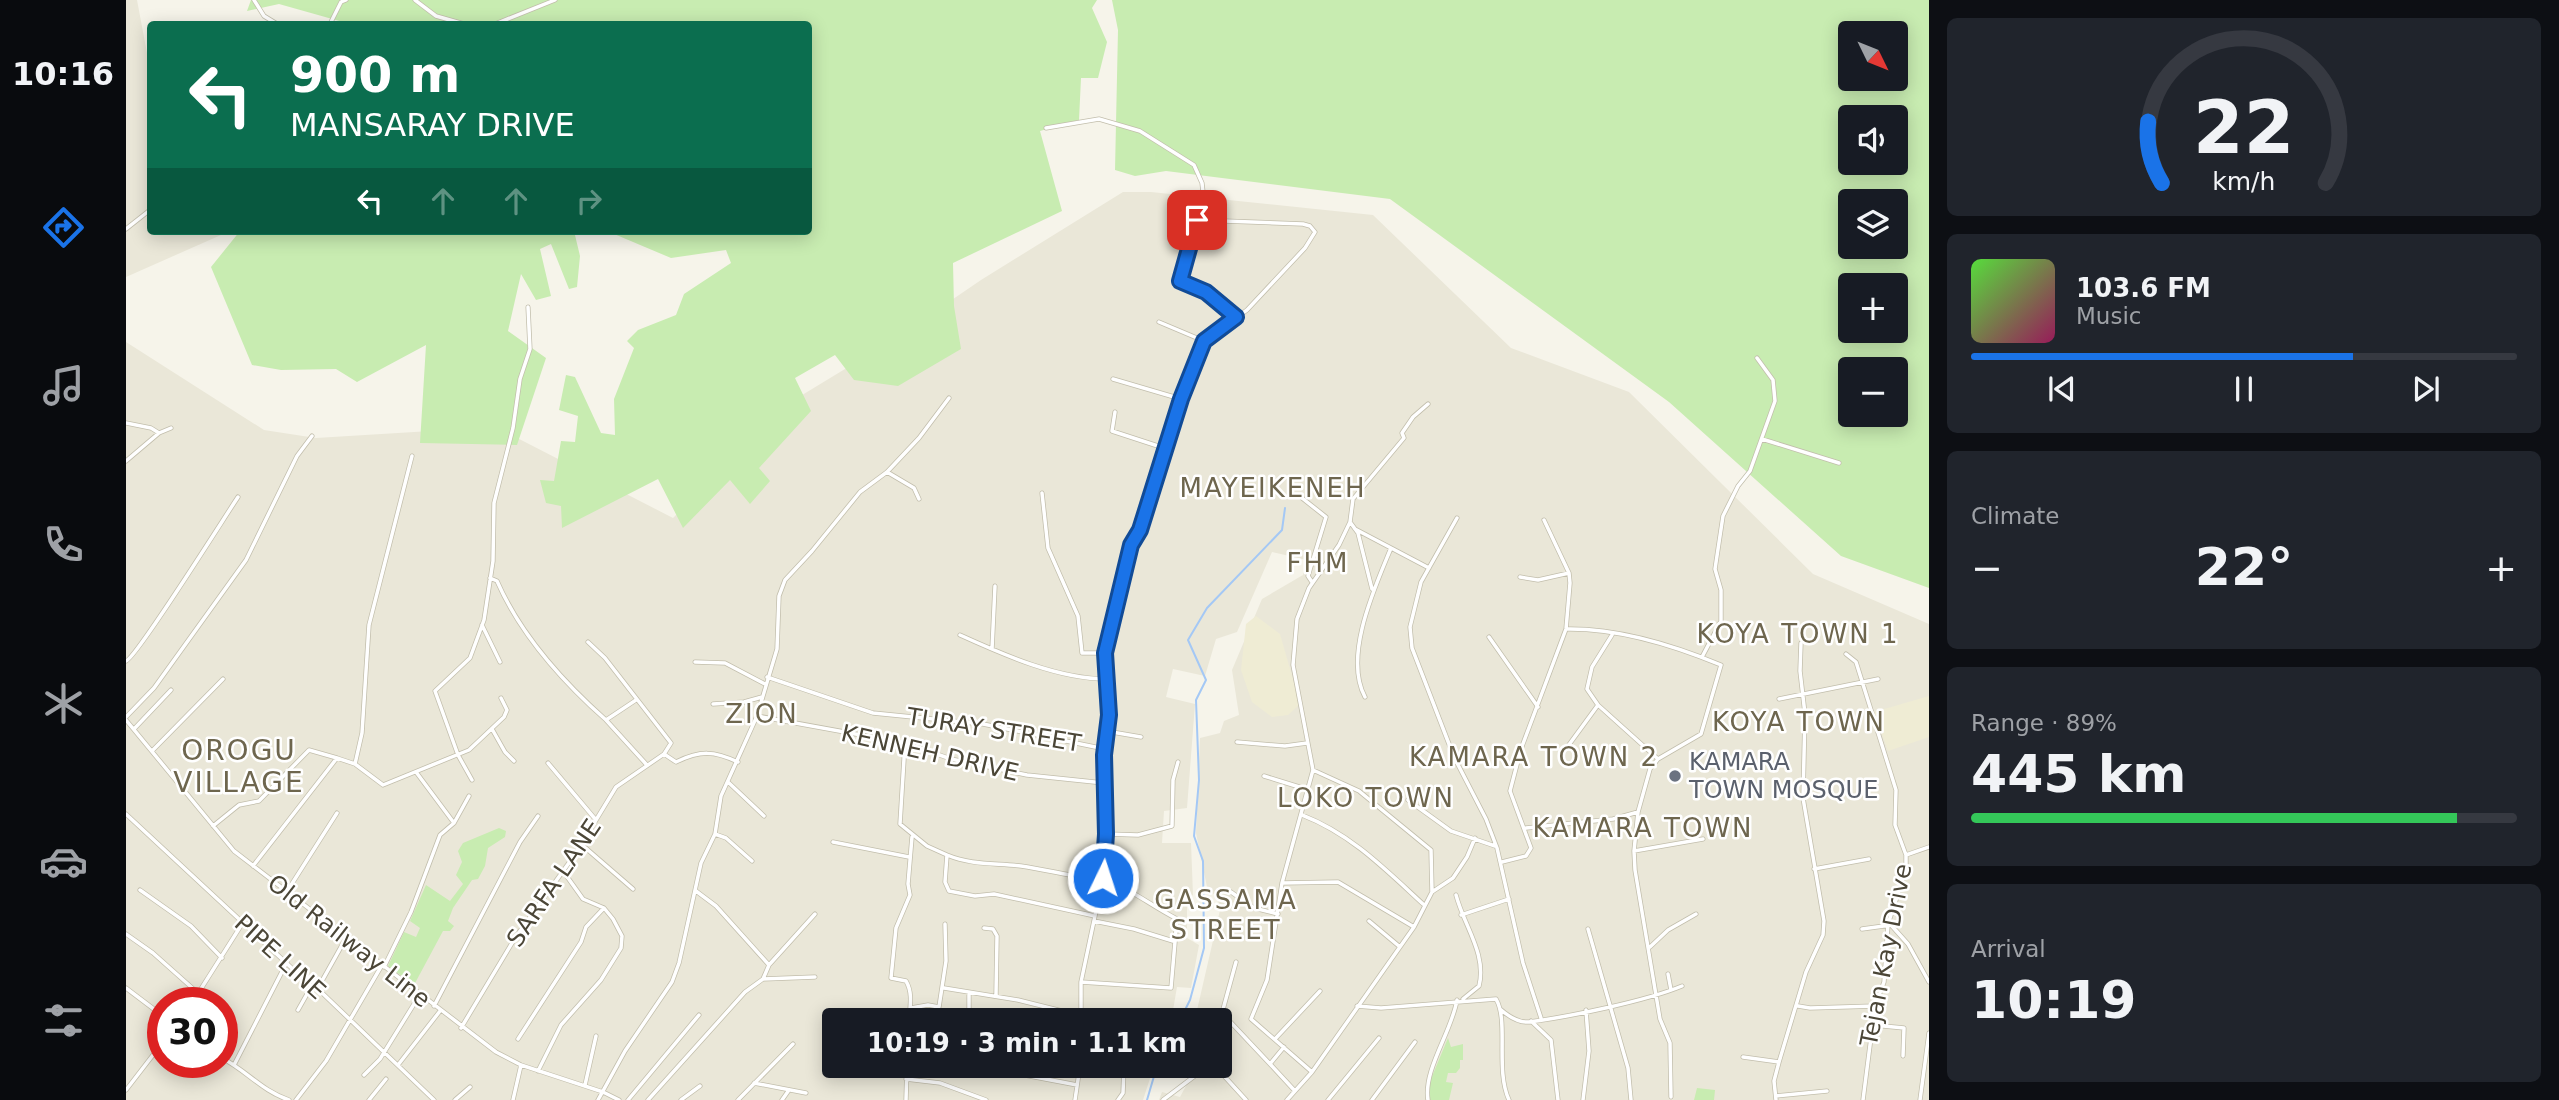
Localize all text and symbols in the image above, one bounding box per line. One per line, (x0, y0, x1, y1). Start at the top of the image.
north arrow (1838, 21, 1908, 91)
map controls (1838, 21, 1908, 427)
text: 900 m (290, 47, 460, 104)
icon: left (175, 49, 266, 140)
text: 10:16 (12, 55, 114, 93)
text: 22 (2193, 86, 2295, 171)
button: sound (1838, 105, 1908, 175)
text: MANSARAY DRIVE (290, 106, 575, 144)
text: km/h (2212, 167, 2276, 196)
icon: left (351, 182, 389, 220)
icon: ahead (424, 182, 462, 220)
icon: ahead (497, 182, 535, 220)
icon: right (570, 182, 608, 220)
button: layers (1838, 189, 1908, 259)
pin (1167, 190, 1227, 250)
icon: arrive (1178, 201, 1216, 239)
icon: directions (39, 203, 88, 252)
button: + (1838, 273, 1908, 343)
text: 103.6 FM (2076, 273, 2211, 303)
text: Music (2076, 303, 2141, 329)
button: − (1838, 357, 1908, 427)
icon: music (39, 361, 88, 410)
icon: previous (2043, 370, 2081, 408)
icon: pause (2225, 370, 2263, 408)
icon: next (2407, 370, 2445, 408)
district label: MAYEIKENEH (1179, 473, 1367, 503)
text: Climate (1971, 503, 2060, 529)
icon: phone (39, 520, 88, 569)
text: 22° (2195, 537, 2293, 597)
text: − (1971, 546, 2003, 590)
text: + (2485, 546, 2517, 590)
district label: FHM (1287, 548, 1349, 578)
district label: KOYA TOWN 1 (1697, 619, 1899, 649)
icon: climate (39, 679, 88, 728)
district label: ZION (725, 699, 799, 729)
street label: TURAY STREET (904, 702, 1084, 758)
district label: KOYA TOWN (1712, 707, 1886, 737)
text: Range · 89% (1971, 710, 2117, 736)
street label: KENNEH DRIVE (838, 719, 1022, 787)
district label: OROGU VILLAGE (173, 734, 305, 799)
district label: KAMARA TOWN 2 (1409, 742, 1659, 772)
text: 445 km (1971, 744, 2186, 804)
place label: KAMARA TOWN MOSQUE (1688, 748, 1878, 804)
marker: KAMARA TOWN MOSQUE (1667, 768, 1683, 784)
district label: LOKO TOWN (1277, 783, 1455, 813)
district label: KAMARA TOWN (1532, 813, 1754, 843)
street label: SARFA LANE (501, 814, 607, 952)
icon: car (39, 837, 88, 886)
position arrow (1066, 841, 1140, 915)
street label: Tejan Kay Drive (1854, 861, 1917, 1050)
street label: Old Railway Line (262, 869, 436, 1013)
district label: GASSAMA STREET (1154, 885, 1298, 945)
street label: PIPE LINE (229, 909, 331, 1005)
text: Arrival (1971, 936, 2046, 962)
text: 10:19 (1971, 970, 2137, 1030)
speed limit sign: 30 (147, 987, 238, 1078)
icon: filters (39, 996, 88, 1045)
text: 10:19 · 3 min · 1.1 km (867, 1028, 1187, 1058)

